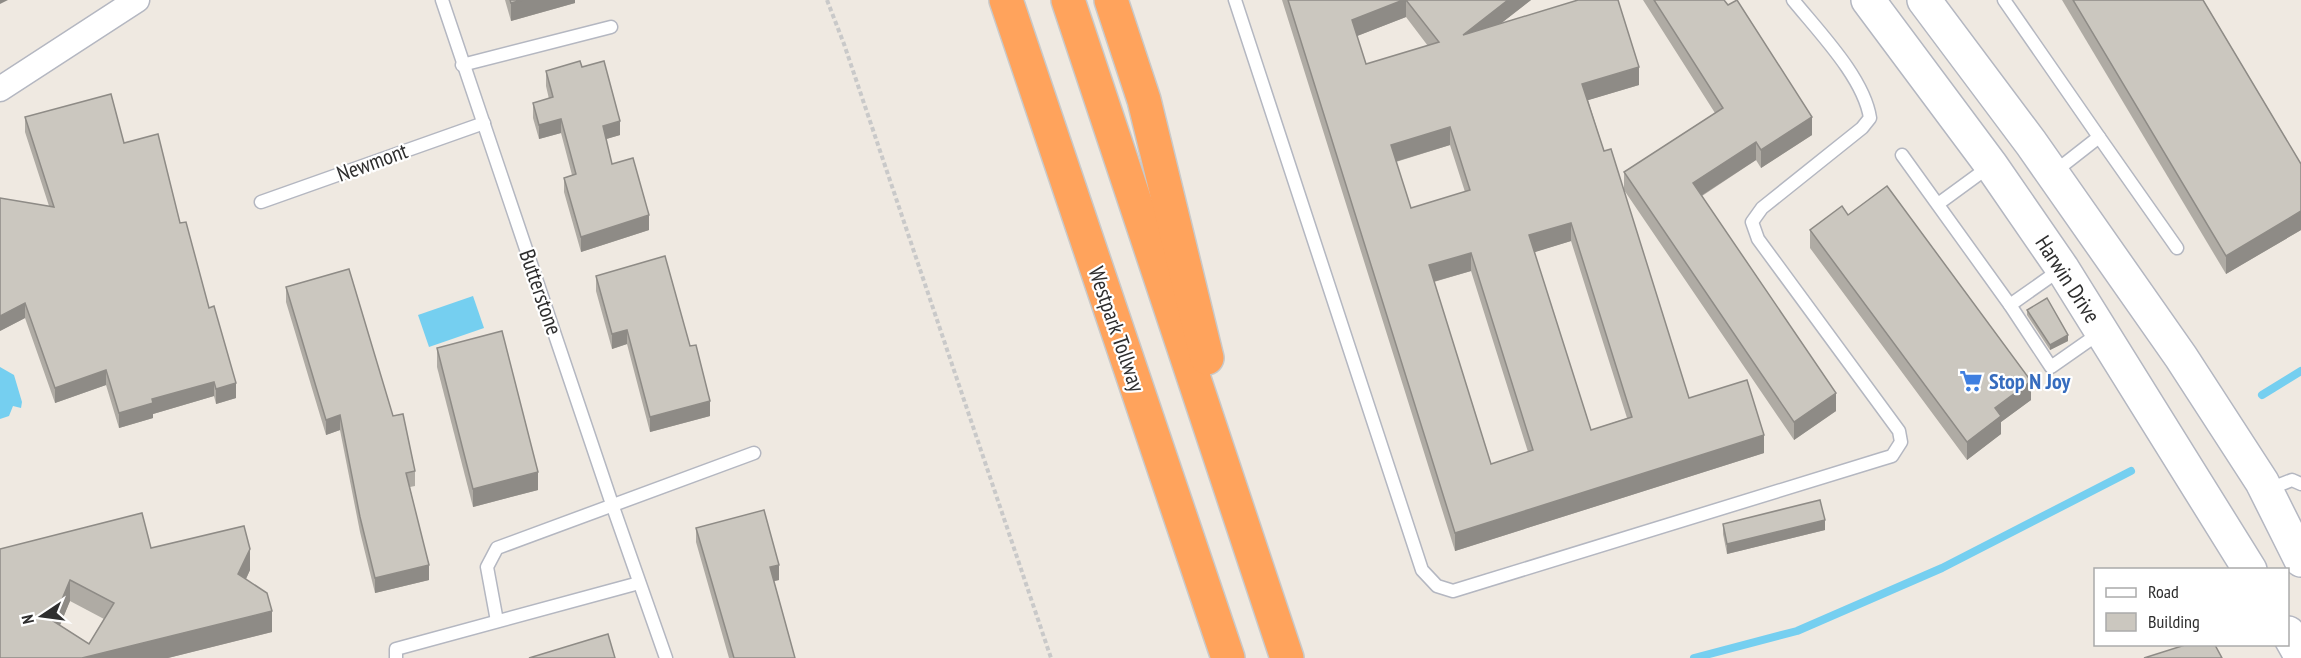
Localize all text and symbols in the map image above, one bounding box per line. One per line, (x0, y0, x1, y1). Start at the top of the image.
street label: Newmont (333, 136, 411, 188)
street label: Harwin Drive (2029, 230, 2107, 328)
street label: Butterstone (513, 246, 569, 338)
street label: Westpark Tollway (1083, 263, 1152, 396)
place label: Stop N Joy (1989, 367, 2072, 395)
supermarket icon: Stop N Joy (1958, 368, 1984, 394)
legend (2094, 568, 2289, 646)
text: Road (2148, 580, 2179, 603)
north arrow (12, 586, 72, 646)
text: Building (2148, 610, 2200, 633)
text: N (17, 613, 38, 626)

